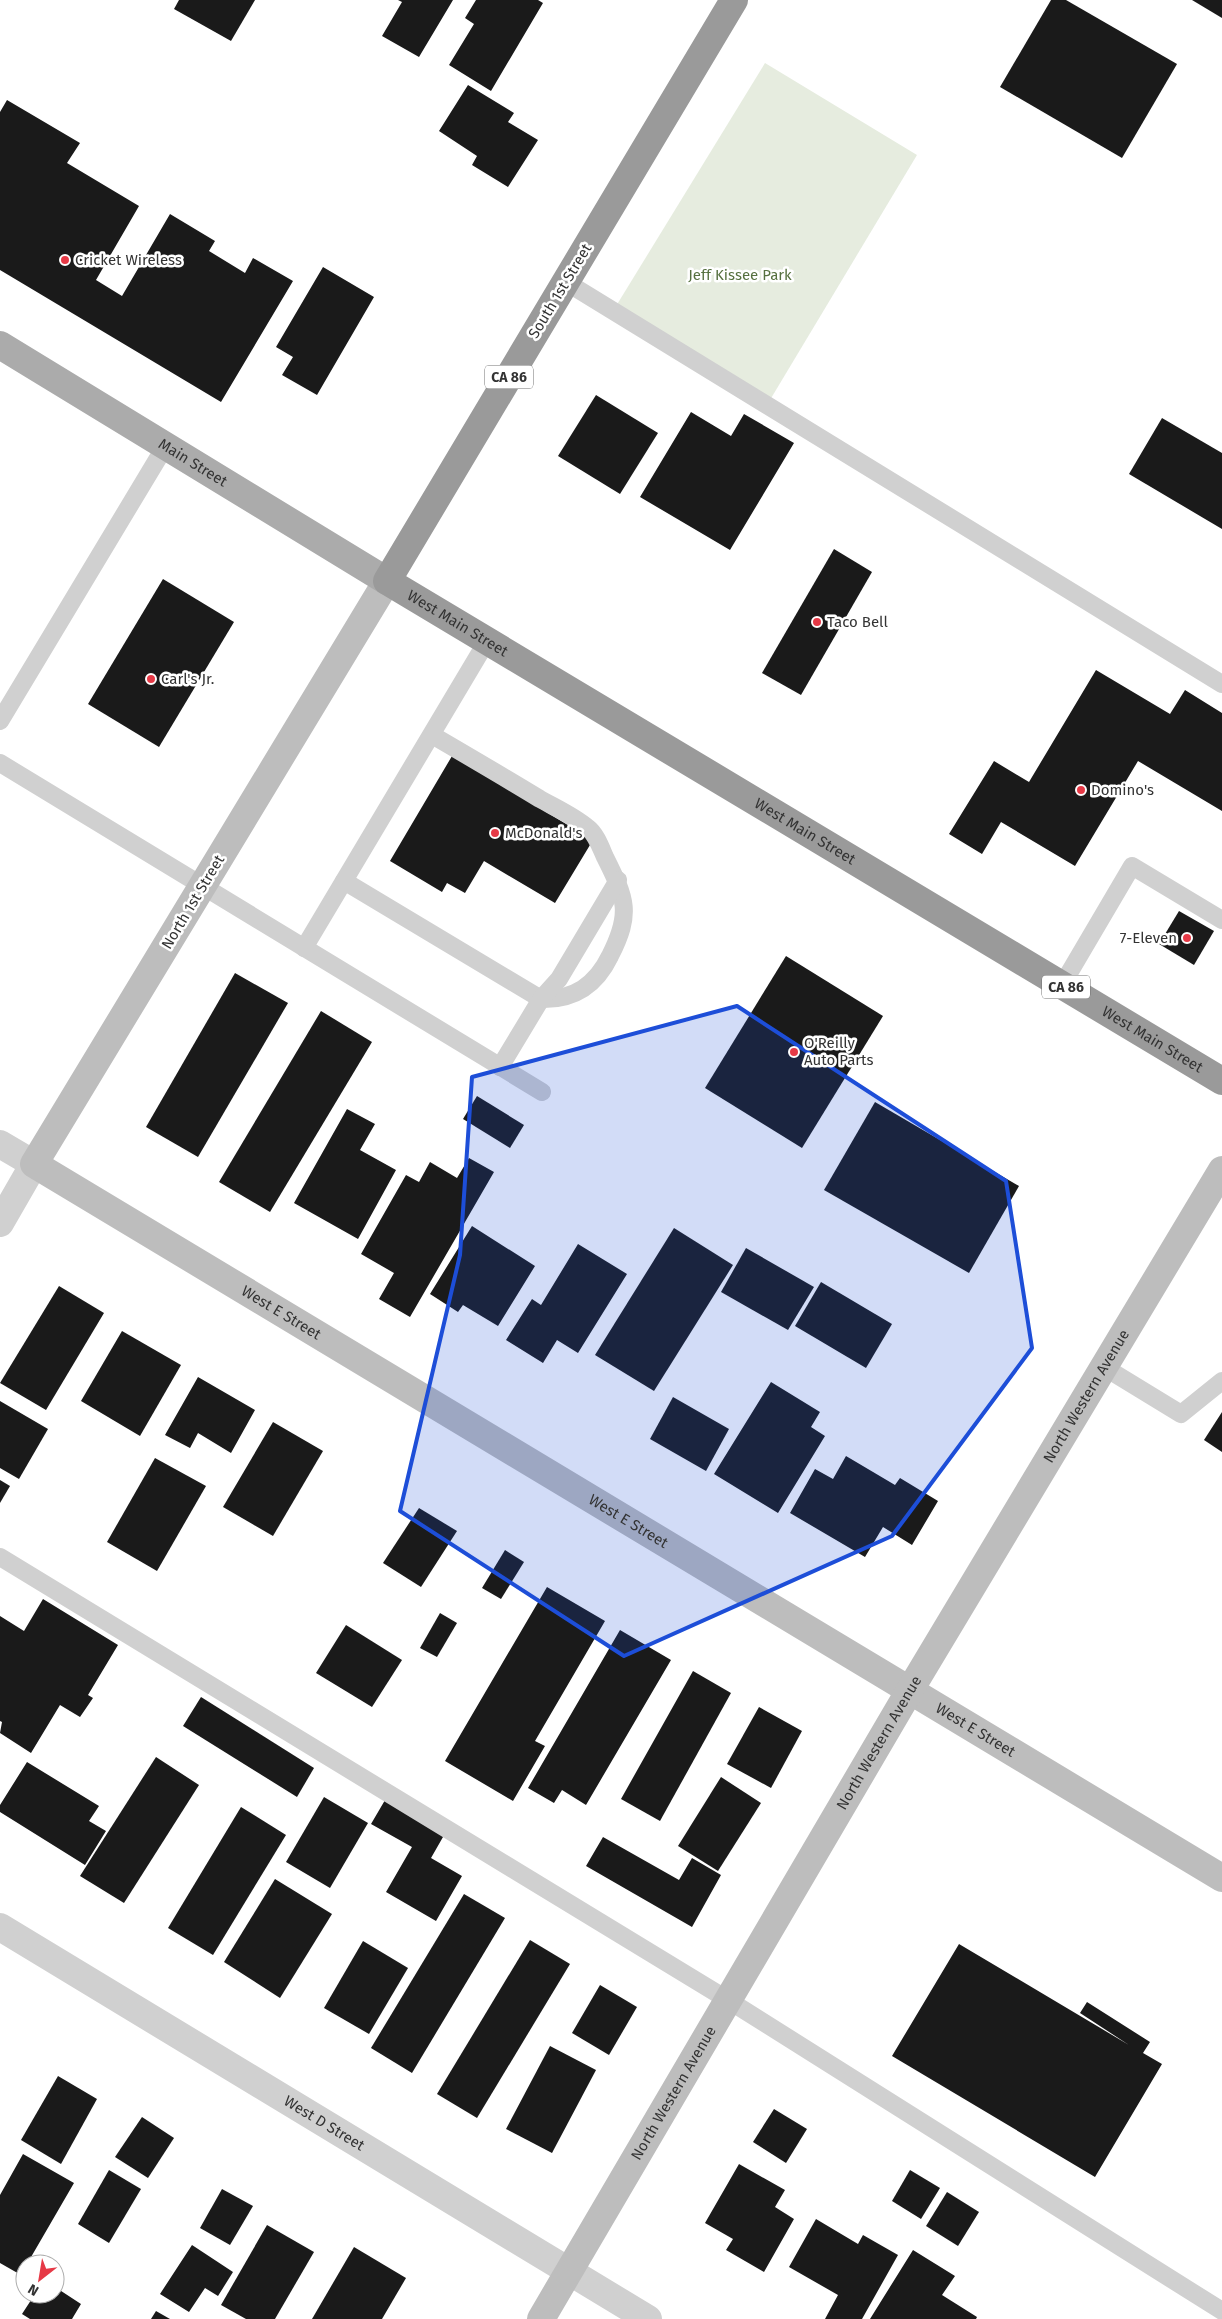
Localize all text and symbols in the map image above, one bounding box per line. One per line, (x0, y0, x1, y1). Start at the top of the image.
street label: South 1st Street (525, 240, 596, 342)
place label: Cricket Wireless (75, 251, 182, 269)
marker: Cricket Wireless (59, 254, 71, 266)
park label: Jeff Kissee Park (688, 266, 792, 284)
road number: CA 86 (485, 366, 533, 388)
street label: Main Street (155, 435, 231, 491)
street label: West Main Street (404, 586, 512, 661)
place label: Taco Bell (827, 613, 888, 631)
marker: Taco Bell (811, 616, 823, 628)
place label: Carl's Jr. (161, 670, 214, 688)
marker: Carl's Jr. (145, 673, 157, 685)
place label: Domino's (1091, 781, 1154, 799)
marker: Domino's (1075, 784, 1087, 796)
street label: West Main Street (751, 794, 859, 869)
place label: McDonald's (505, 824, 583, 842)
marker: McDonald's (489, 827, 501, 839)
street label: North 1st Street (158, 851, 228, 952)
place label: 7-Eleven (1120, 929, 1177, 947)
marker: 7-Eleven (1181, 932, 1193, 944)
road number: CA 86 (1042, 976, 1090, 999)
street label: West Main Street (1099, 1002, 1207, 1077)
place label: O'Reilly Auto Parts (804, 1034, 874, 1069)
marker: O'Reilly Auto Parts (788, 1046, 800, 1058)
street label: West E Street (238, 1282, 325, 1344)
street label: North Western Avenue (1039, 1326, 1133, 1466)
street label: West E Street (585, 1490, 672, 1552)
street label: North Western Avenue (833, 1673, 925, 1813)
street label: West E Street (932, 1699, 1019, 1761)
street label: North Western Avenue (627, 2023, 720, 2163)
street label: West D Street (281, 2092, 368, 2155)
north arrow (15, 2254, 65, 2304)
text: N (25, 2280, 42, 2299)

